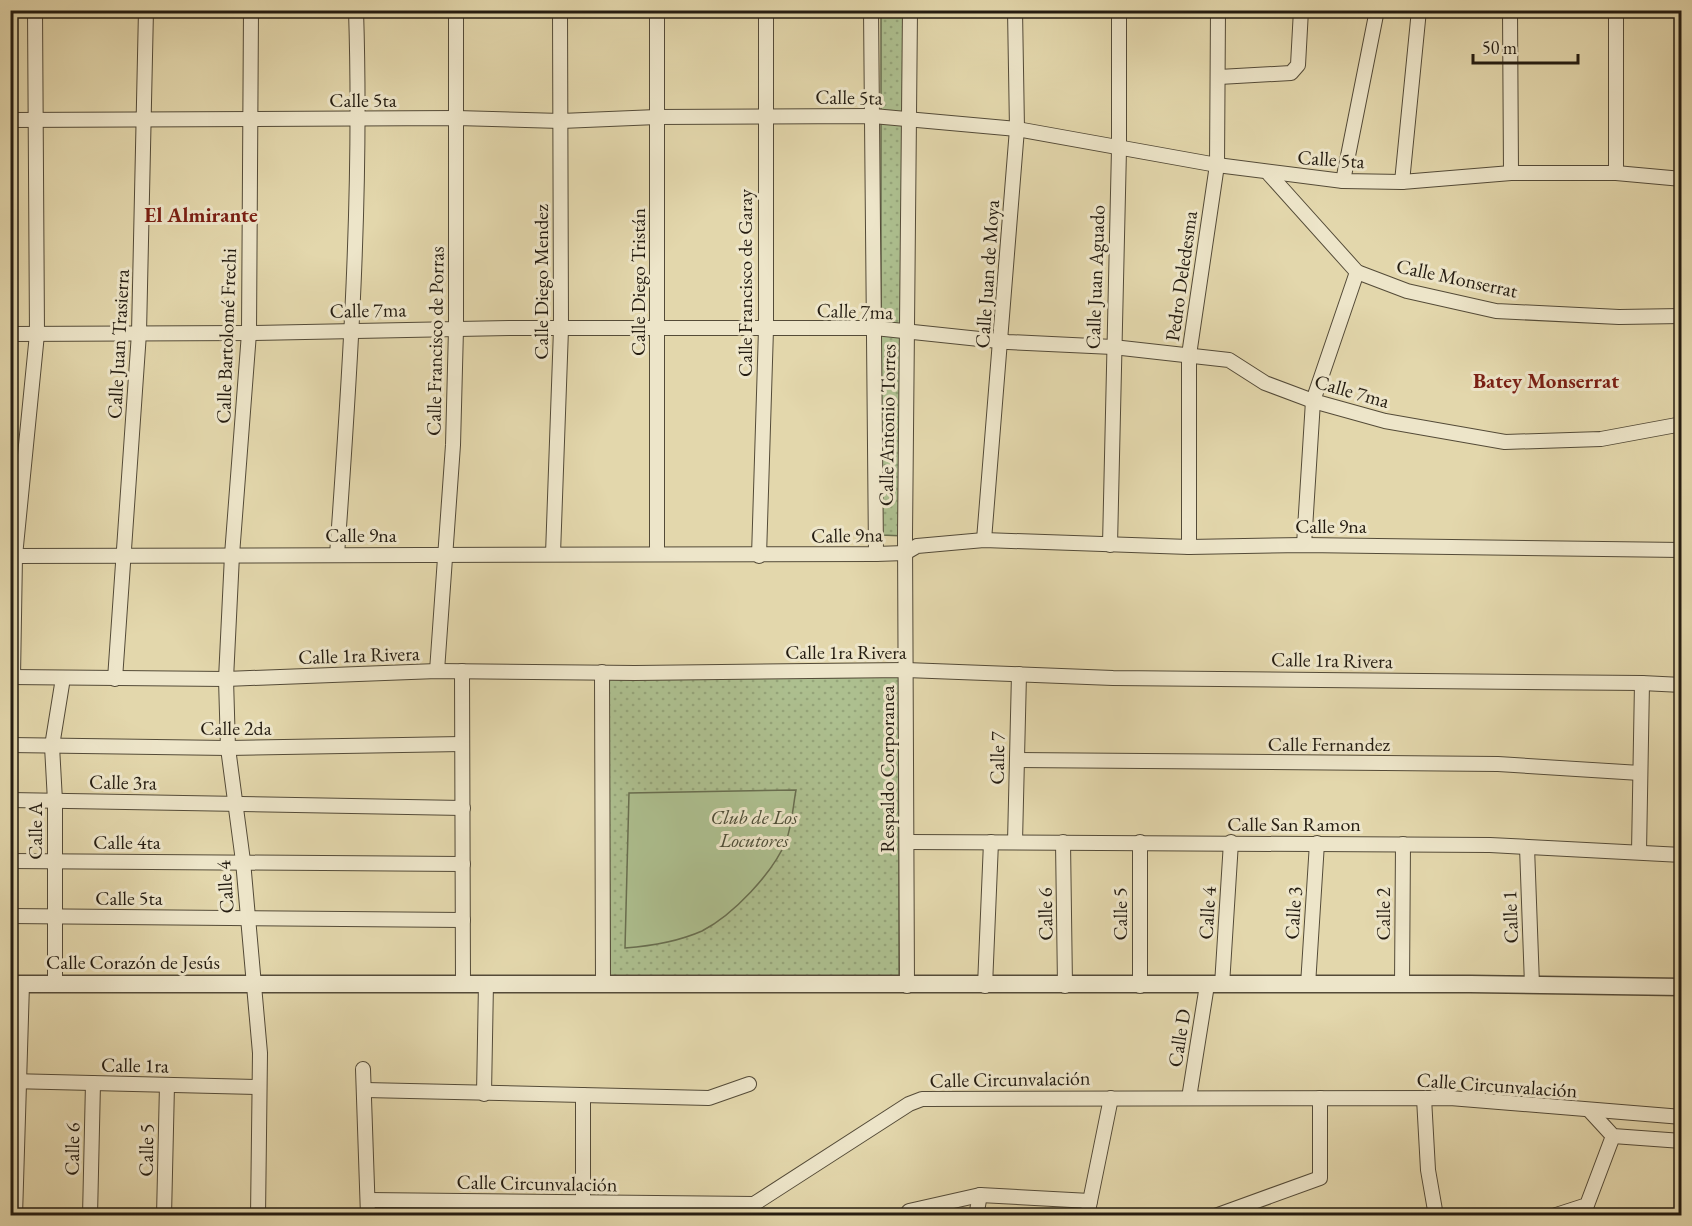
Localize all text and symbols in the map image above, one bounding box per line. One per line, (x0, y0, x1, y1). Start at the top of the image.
scale bar (1473, 27, 1578, 65)
text: 50 m (1482, 36, 1517, 59)
street label: Calle 5ta (815, 83, 883, 111)
street label: Calle 5ta (329, 87, 397, 113)
street label: Calle 5ta (1296, 144, 1366, 174)
street label: Calle Francisco de Garay (732, 189, 758, 377)
street label: Calle Juan de Moya (969, 199, 1005, 349)
district label: El Almirante (144, 201, 258, 228)
street label: Calle Diego Mendez (528, 204, 554, 360)
street label: Calle Juan Aguado (1079, 204, 1111, 350)
street label: Calle Diego Tristán (625, 207, 651, 356)
street label: Pedro Deledesma (1159, 209, 1203, 343)
street label: Calle Francisco de Porras (420, 246, 450, 436)
street label: Calle Bartolomé Frechi (210, 248, 242, 424)
street label: Calle Monserrat (1394, 252, 1521, 304)
street label: Calle Juan Trasierra (101, 268, 135, 420)
street label: Calle 7ma (329, 296, 407, 324)
street label: Calle 7ma (816, 297, 894, 325)
street label: Calle Antonio Torres (873, 344, 901, 506)
district label: Batey Monserrat (1473, 367, 1619, 394)
street label: Calle 7ma (1312, 368, 1392, 414)
street label: Calle 9na (1295, 513, 1367, 539)
street label: Calle 9na (811, 521, 883, 549)
street label: Calle 9na (325, 522, 397, 548)
street label: Calle 1ra Rivera (785, 639, 907, 665)
street label: Calle 1ra Rivera (298, 640, 420, 670)
street label: Calle 1ra Rivera (1271, 646, 1393, 674)
street label: Respaldo Corporanea (874, 685, 900, 853)
street label: Calle 2da (200, 715, 272, 741)
street label: Calle 7 (984, 731, 1010, 785)
street label: Calle Fernandez (1268, 731, 1391, 757)
street label: Calle 3ra (89, 768, 157, 796)
street label: Calle A (22, 802, 48, 860)
park label: Club de Los Locutores (711, 804, 798, 853)
street label: Calle San Ramon (1227, 811, 1361, 837)
street label: Calle 4ta (93, 829, 161, 855)
street label: Calle 4 (210, 859, 240, 914)
street label: Calle 5ta (95, 885, 163, 911)
street label: Calle 4 (1192, 885, 1222, 940)
street label: Calle 3 (1278, 886, 1308, 940)
street label: Calle 6 (1032, 887, 1058, 941)
street label: Calle 5 (1107, 887, 1133, 941)
street label: Calle 2 (1370, 887, 1396, 941)
street label: Calle 1 (1496, 890, 1524, 944)
street label: Calle Corazón de Jesús (46, 949, 220, 975)
street label: Calle D (1162, 1007, 1196, 1069)
street label: Calle 1ra (101, 1051, 169, 1079)
street label: Calle Circunvalación (929, 1065, 1091, 1093)
street label: Calle Circunvalación (1416, 1066, 1579, 1104)
street label: Calle 6 (59, 1122, 85, 1176)
street label: Calle 5 (133, 1123, 159, 1177)
street label: Calle Circunvalación (456, 1169, 618, 1197)

